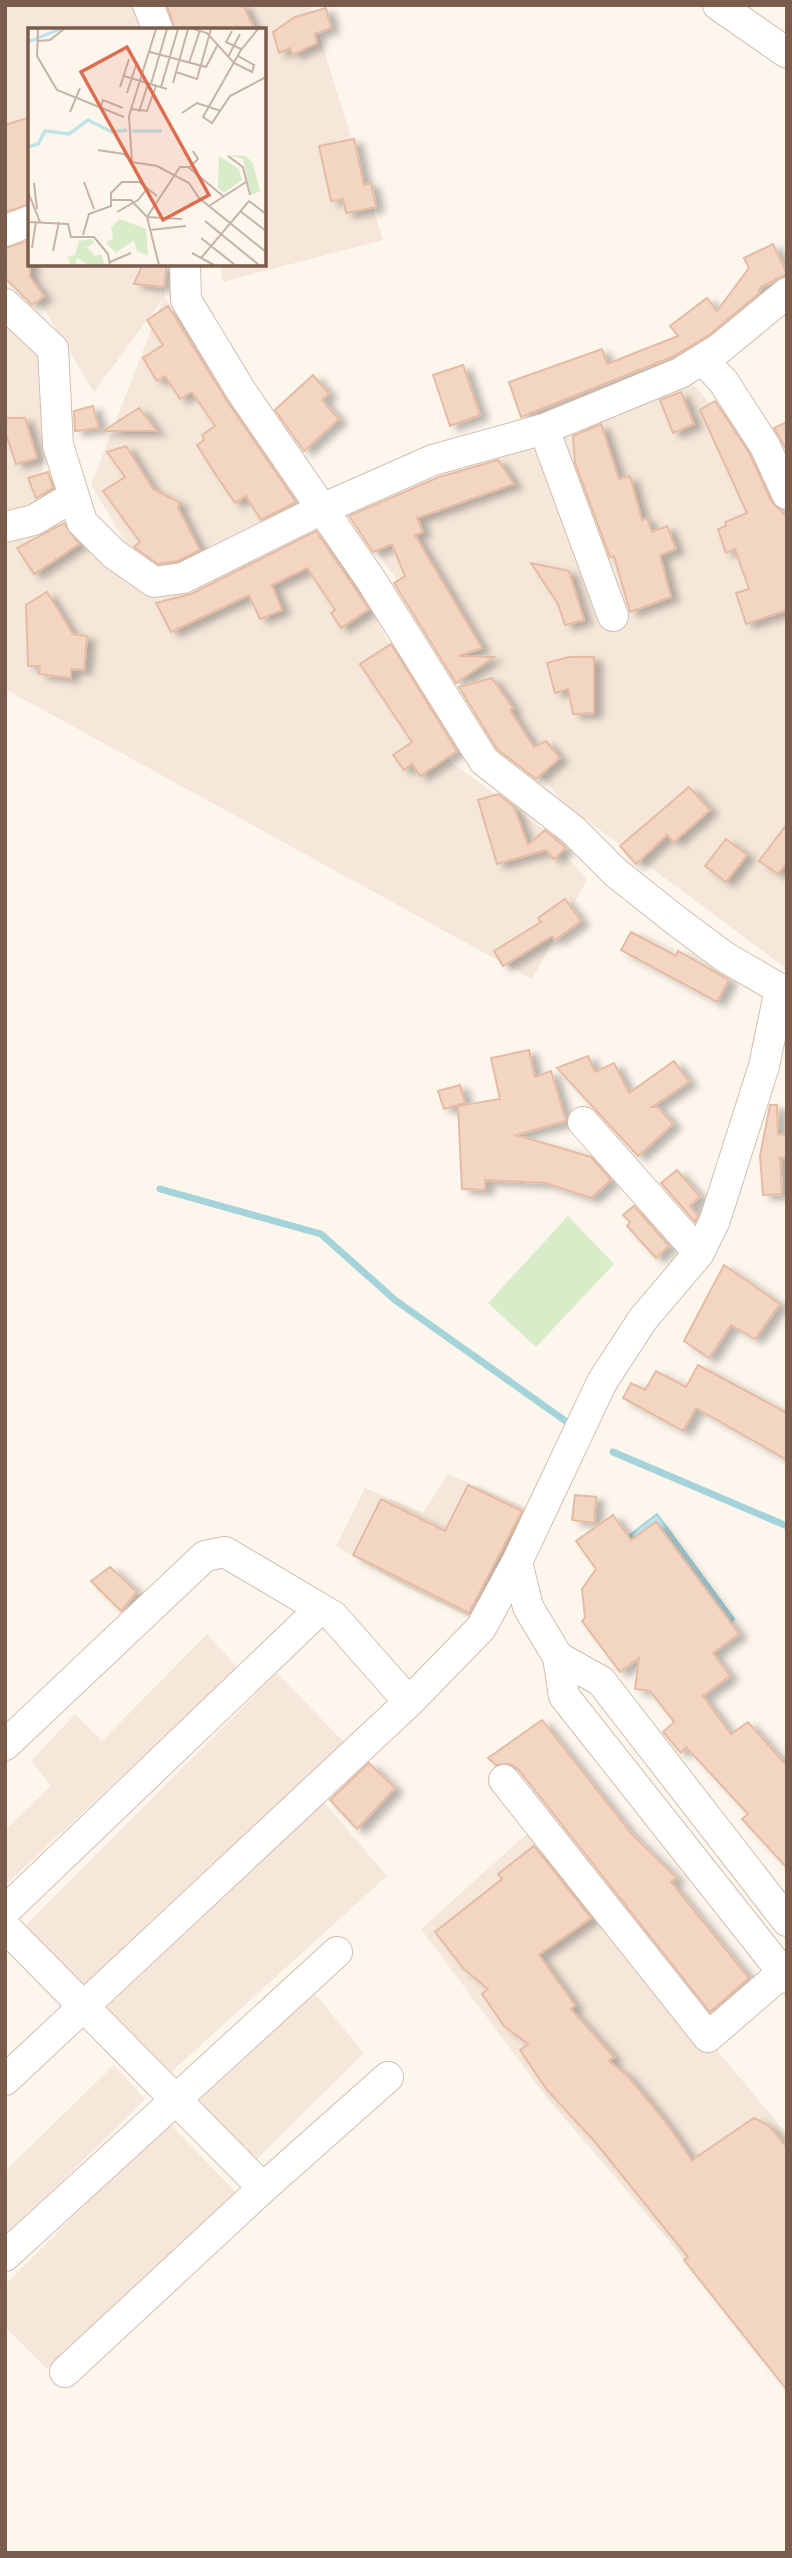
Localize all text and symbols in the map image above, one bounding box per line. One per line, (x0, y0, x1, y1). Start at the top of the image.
inset map (28, 28, 266, 266)

